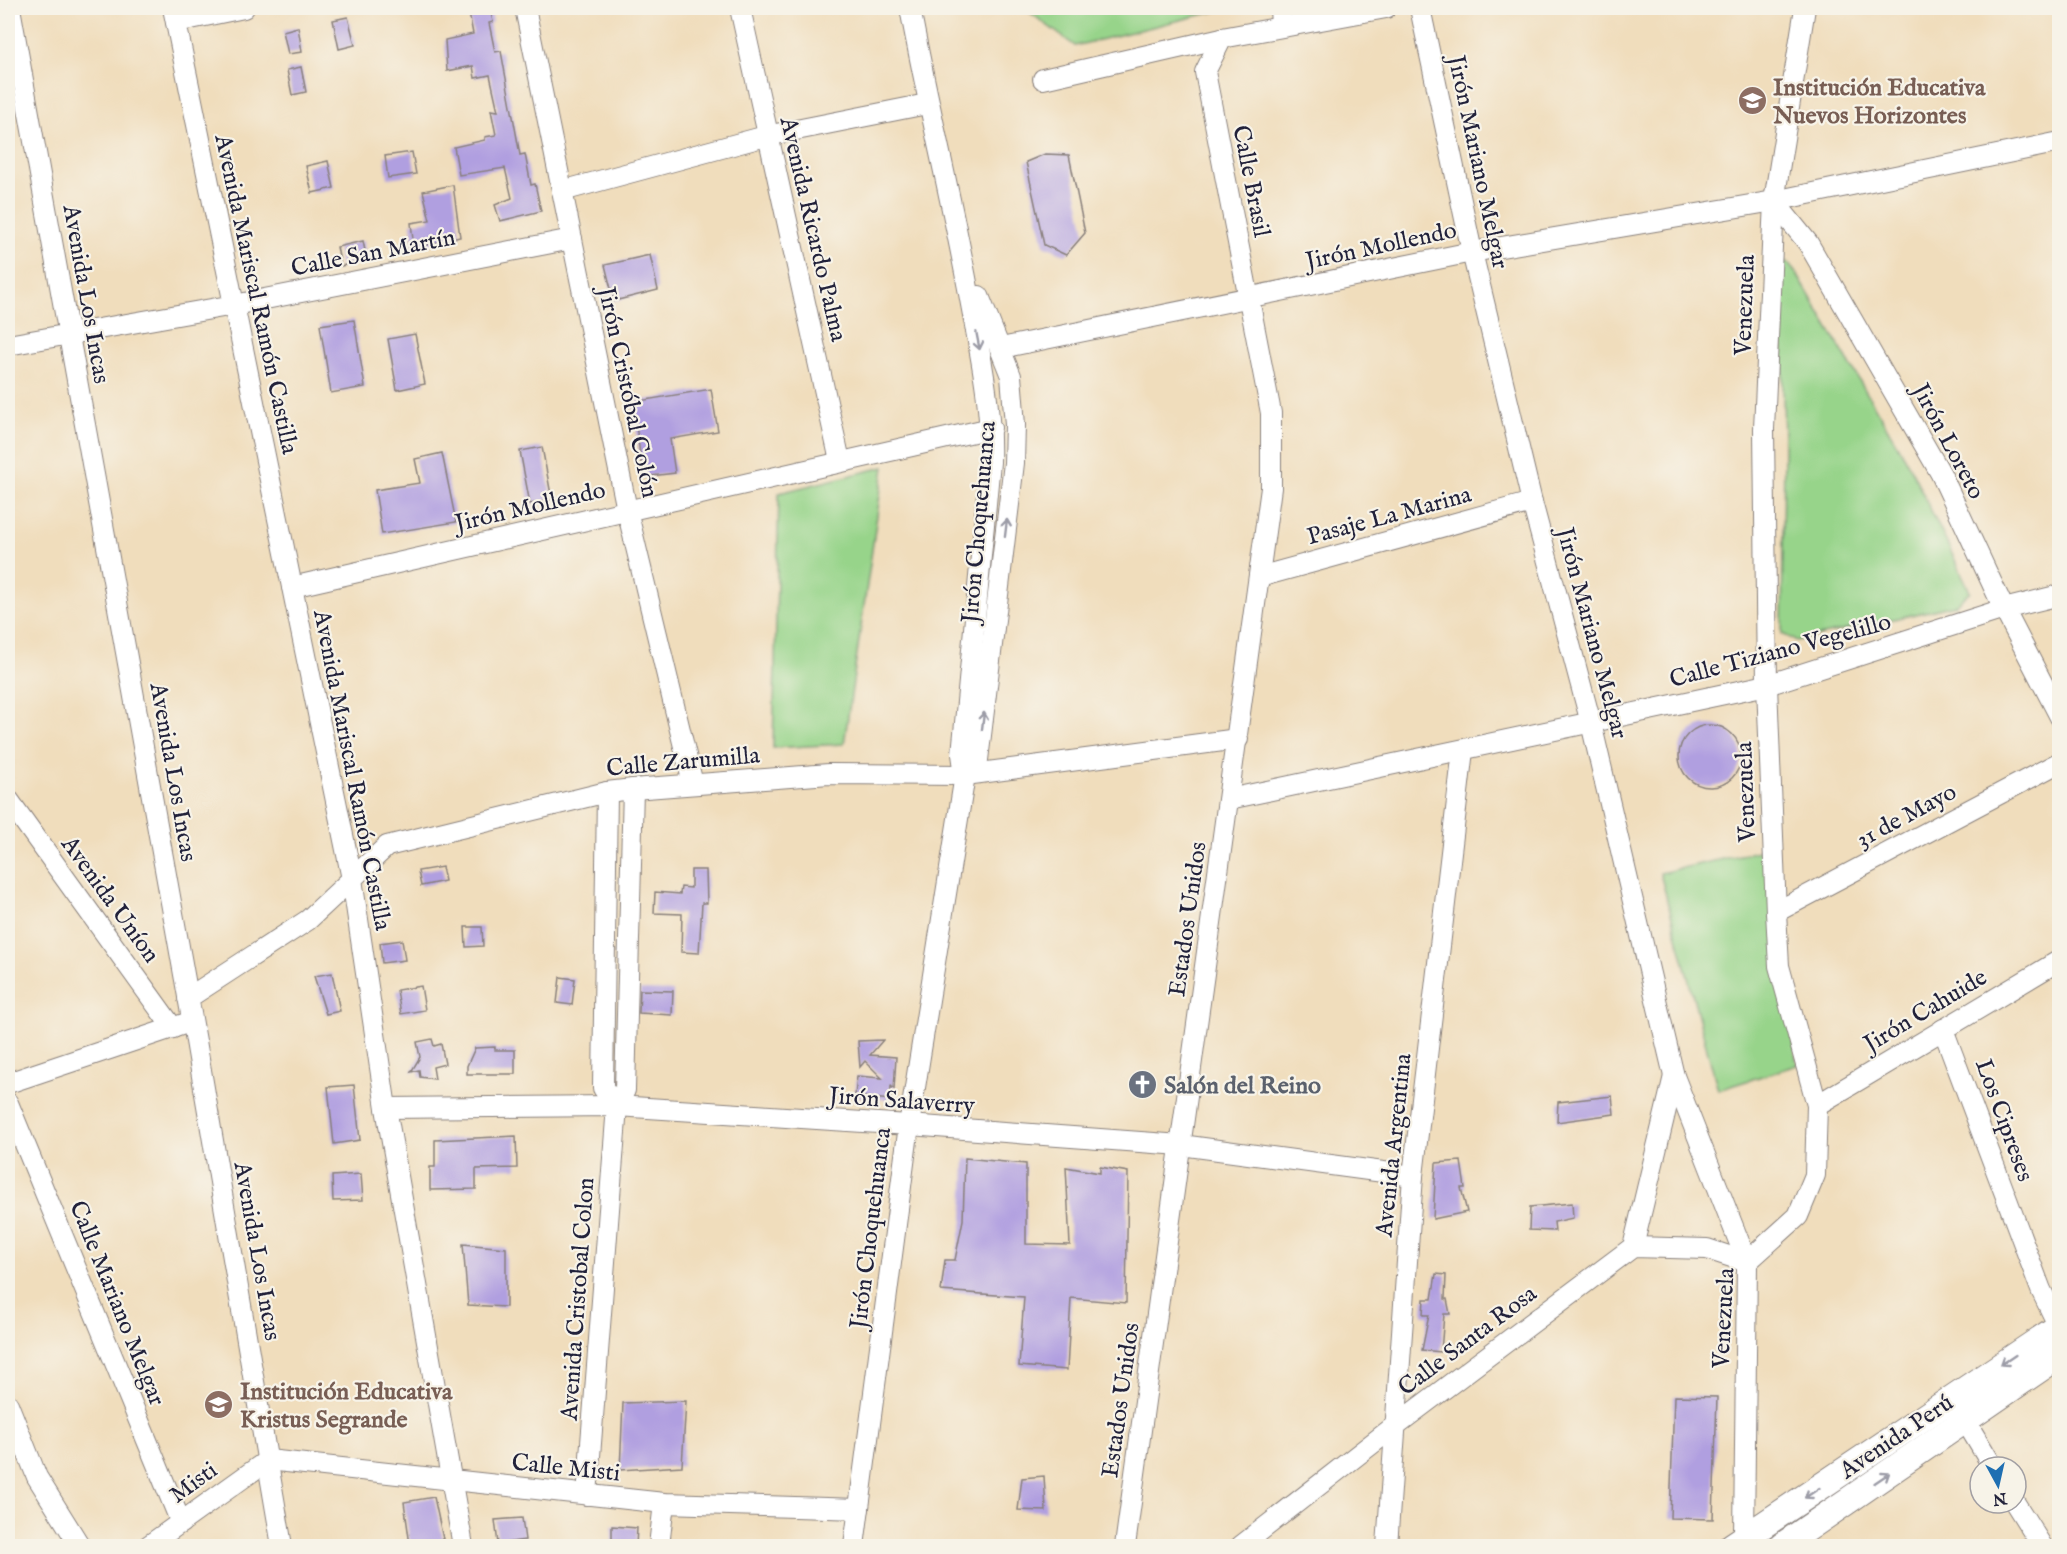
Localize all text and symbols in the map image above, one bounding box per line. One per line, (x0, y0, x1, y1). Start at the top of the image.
street label: Jirón Mariano Melgar (1439, 50, 1515, 272)
place label: Institución Educativa Nuevos Horizontes (1772, 73, 1986, 132)
school or university icon: Institución Educativa Nuevos Horizontes (1736, 85, 1768, 117)
street label: Avenida Ricardo Palma (771, 113, 854, 345)
street label: Calle Brasil (1225, 123, 1277, 240)
street label: Avenida Mariscal Ramón Castilla (206, 131, 305, 458)
street label: Avenida Los Incas (54, 202, 116, 386)
street label: Jirón Mollendo (1300, 215, 1460, 278)
street label: Calle San Martín (289, 222, 458, 285)
street label: Venezuela (1728, 254, 1763, 357)
street label: Jirón Cristóbal Colón (589, 281, 665, 501)
one-way arrow (973, 330, 984, 350)
street label: Jirón Loreto (1903, 376, 1991, 505)
street label: Jirón Choquehuanca (955, 419, 1004, 627)
street label: Jirón Mollendo (449, 475, 609, 540)
street label: Pasaje La Marina (1304, 479, 1476, 553)
one-way arrow (1001, 518, 1012, 538)
street label: Jirón Mariano Melgar (1548, 521, 1635, 743)
street label: Avenida Mariscal Ramón Castilla (305, 606, 398, 934)
street label: Calle Tiziano Vegelillo (1666, 607, 1895, 696)
street label: Avenida Los Incas (141, 680, 203, 864)
one-way arrow (977, 712, 988, 732)
street label: Calle Zarumilla (605, 740, 762, 785)
street label: Venezuela (1729, 740, 1764, 844)
street label: 31 de Mayo (1851, 777, 1962, 856)
street label: Avenida Uníon (53, 830, 166, 970)
street label: Estados Unidos (1162, 840, 1215, 999)
street label: Jirón Cahuide (1856, 962, 1993, 1062)
street label: Avenida Argentina (1369, 1051, 1420, 1239)
street label: Los Cipreses (1967, 1055, 2040, 1186)
church icon: Salón del Reino (1127, 1069, 1159, 1101)
place label: Salón del Reino (1164, 1071, 1321, 1102)
street label: Jirón Salaverry (825, 1081, 976, 1122)
street label: Jirón Choquehuanca (843, 1125, 899, 1334)
street label: Avenida Los Incas (225, 1159, 287, 1343)
street label: Avenida Cristobal Colon (554, 1176, 602, 1423)
street label: Calle Mariano Melgar (61, 1196, 172, 1411)
street label: Venezuela (1706, 1266, 1743, 1370)
street label: Calle Santa Rosa (1392, 1279, 1544, 1404)
street label: Estados Unidos (1095, 1321, 1148, 1480)
one-way arrow (2001, 1354, 2017, 1366)
place label: Institución Educativa Kristus Segrande (240, 1377, 453, 1436)
street label: Avenida Perú (1833, 1388, 1960, 1487)
school or university icon: Institución Educativa Kristus Segrande (203, 1389, 235, 1421)
street label: Calle Misti (510, 1447, 622, 1490)
street label: Misti (164, 1455, 224, 1511)
north arrow (1968, 1455, 2028, 1515)
one-way arrow (1873, 1472, 1890, 1484)
one-way arrow (1804, 1487, 1821, 1499)
text: N (1991, 1487, 2009, 1509)

